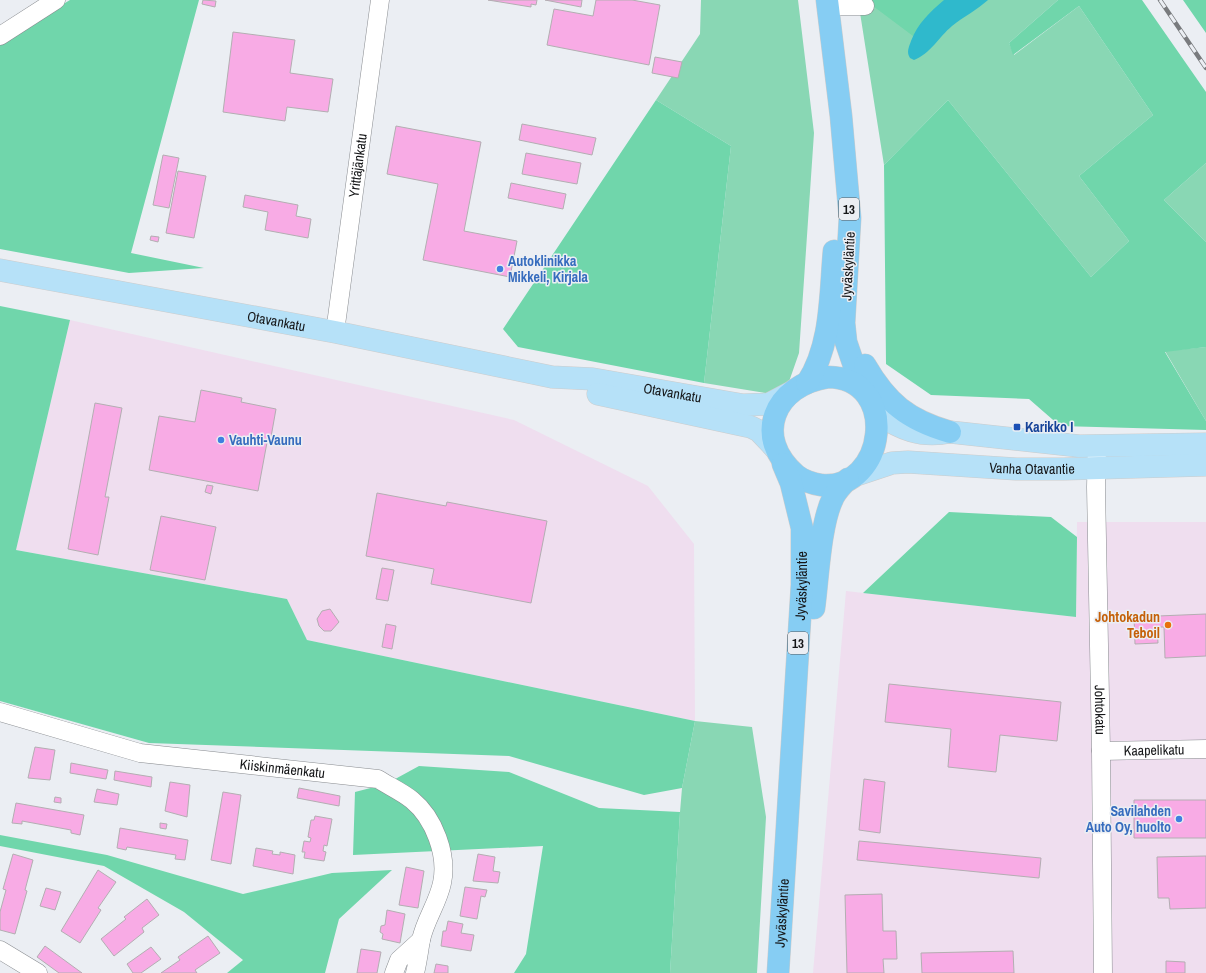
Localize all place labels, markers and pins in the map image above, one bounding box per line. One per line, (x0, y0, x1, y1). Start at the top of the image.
place label: Autoklinikka Mikkeli, Kirjala (508, 252, 588, 286)
marker: Autoklinikka Mikkeli, Kirjala (495, 264, 505, 274)
place label: Karikko I (1025, 418, 1074, 436)
marker: Karikko I (1012, 422, 1022, 432)
place label: Vauhti-Vaunu (229, 431, 302, 449)
marker: Vauhti-Vaunu (216, 435, 226, 445)
place label: Johtokadun Teboil (1095, 608, 1160, 642)
marker: Johtokadun Teboil (1163, 620, 1173, 630)
place label: Savilahden Auto Oy, huolto (1086, 802, 1171, 836)
marker: Savilahden Auto Oy, huolto (1174, 814, 1184, 824)

